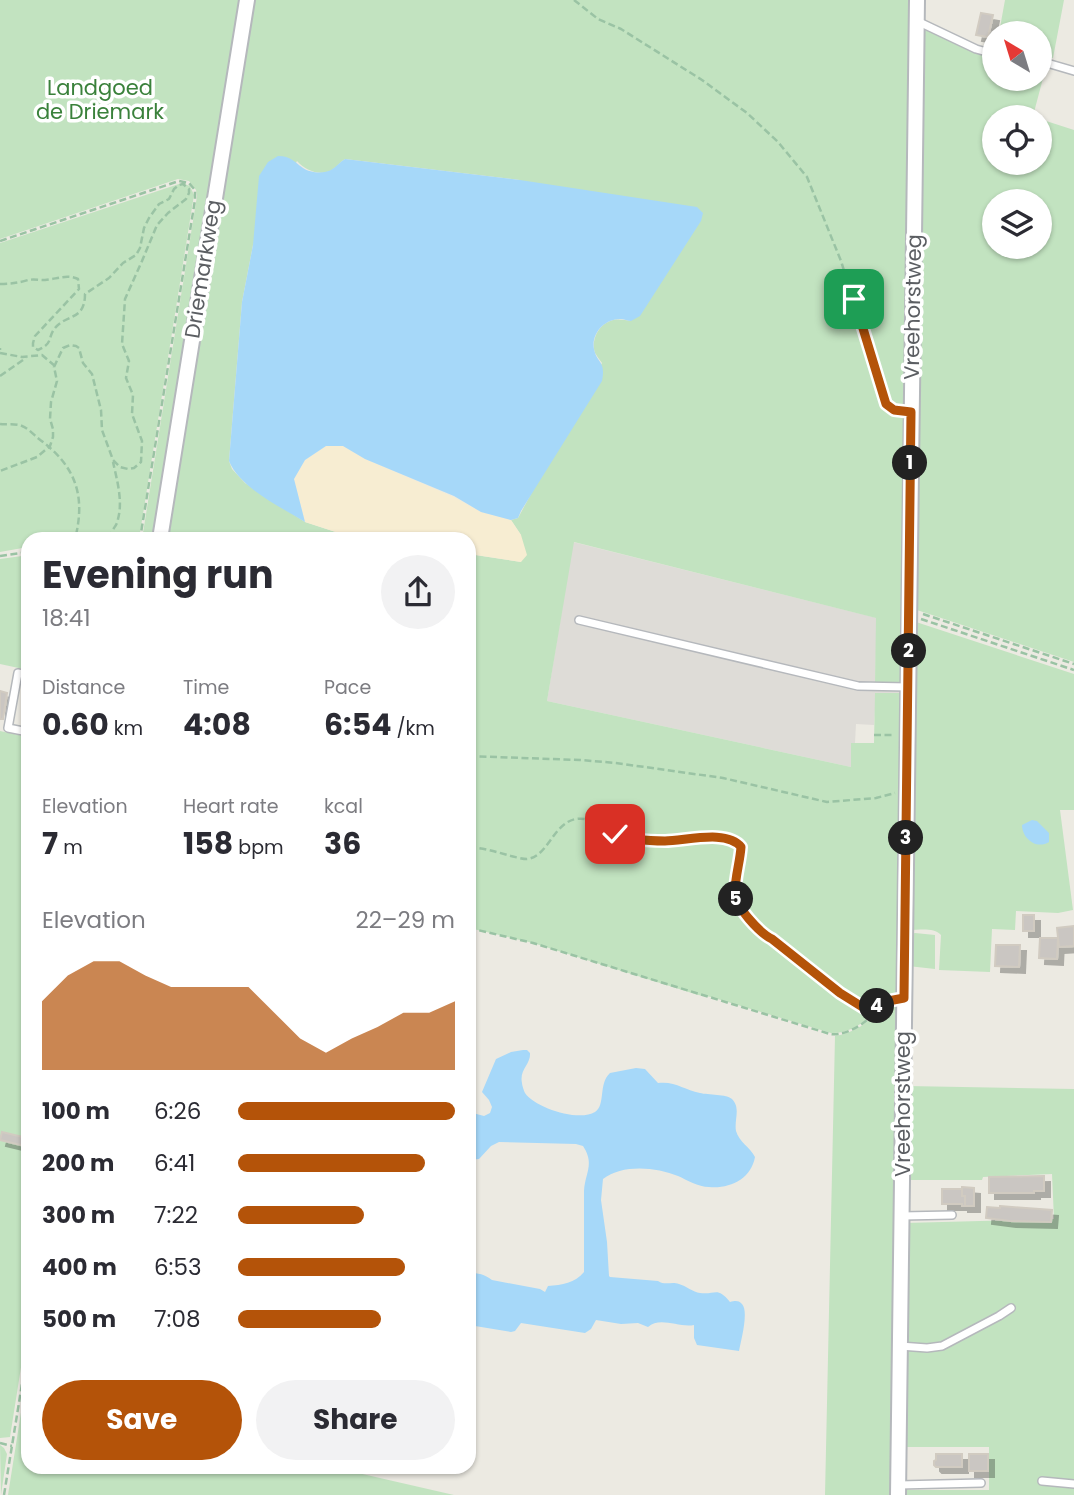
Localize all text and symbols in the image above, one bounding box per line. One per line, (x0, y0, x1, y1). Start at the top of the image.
north arrow (982, 21, 1052, 91)
map controls (982, 21, 1052, 259)
park label: Landgoed de Driemark (36, 73, 164, 126)
button: locate (982, 105, 1052, 175)
button: layers (982, 189, 1052, 259)
street label: Driemarkweg (177, 198, 228, 340)
street label: Vreehorstweg (897, 234, 928, 380)
pin (824, 269, 884, 329)
icon: arrive (835, 280, 873, 318)
pin: 1 (892, 446, 928, 480)
text: 1 (906, 449, 913, 476)
text: Evening run (42, 548, 274, 601)
button: share (381, 555, 455, 629)
text: 18:41 (42, 602, 91, 634)
pin: 2 (892, 634, 926, 668)
text: 2 (903, 637, 914, 664)
text: Distance (42, 674, 125, 701)
text: Time (183, 674, 229, 701)
text: Pace (324, 674, 371, 701)
text: 0.60 (42, 703, 109, 746)
text: 4:08 (183, 703, 251, 746)
text: 6:54 (324, 703, 391, 746)
text: km (109, 715, 143, 742)
text: /km (391, 715, 435, 742)
text: Elevation (42, 793, 128, 820)
text: Heart rate (183, 793, 278, 820)
text: kcal (324, 793, 363, 820)
pin (585, 804, 645, 864)
icon: check (596, 815, 634, 853)
pin: 3 (888, 820, 923, 856)
text: 7 (42, 822, 58, 865)
text: 158 (183, 822, 233, 865)
text: 36 (324, 822, 361, 865)
text: 3 (900, 824, 911, 851)
text: m (58, 834, 83, 861)
text: bpm (233, 834, 284, 861)
pin: 5 (718, 881, 754, 916)
text: 5 (729, 885, 742, 912)
text: Elevation (42, 904, 146, 936)
text: 22–29 m (355, 904, 455, 936)
pin: 4 (860, 988, 894, 1024)
text: 4 (870, 992, 883, 1019)
street label: Vreehorstweg (888, 1031, 917, 1177)
text: 100 m (42, 1095, 110, 1127)
text: 6:26 (154, 1095, 201, 1127)
text: 200 m (42, 1147, 114, 1179)
text: 6:41 (154, 1147, 195, 1179)
text: 300 m (42, 1199, 115, 1231)
text: 7:22 (154, 1199, 198, 1231)
text: 400 m (42, 1251, 117, 1283)
text: 6:53 (154, 1251, 202, 1283)
text: 500 m (42, 1303, 116, 1335)
text: 7:08 (154, 1303, 200, 1335)
button: Save (42, 1380, 242, 1460)
button: Share (256, 1380, 455, 1460)

